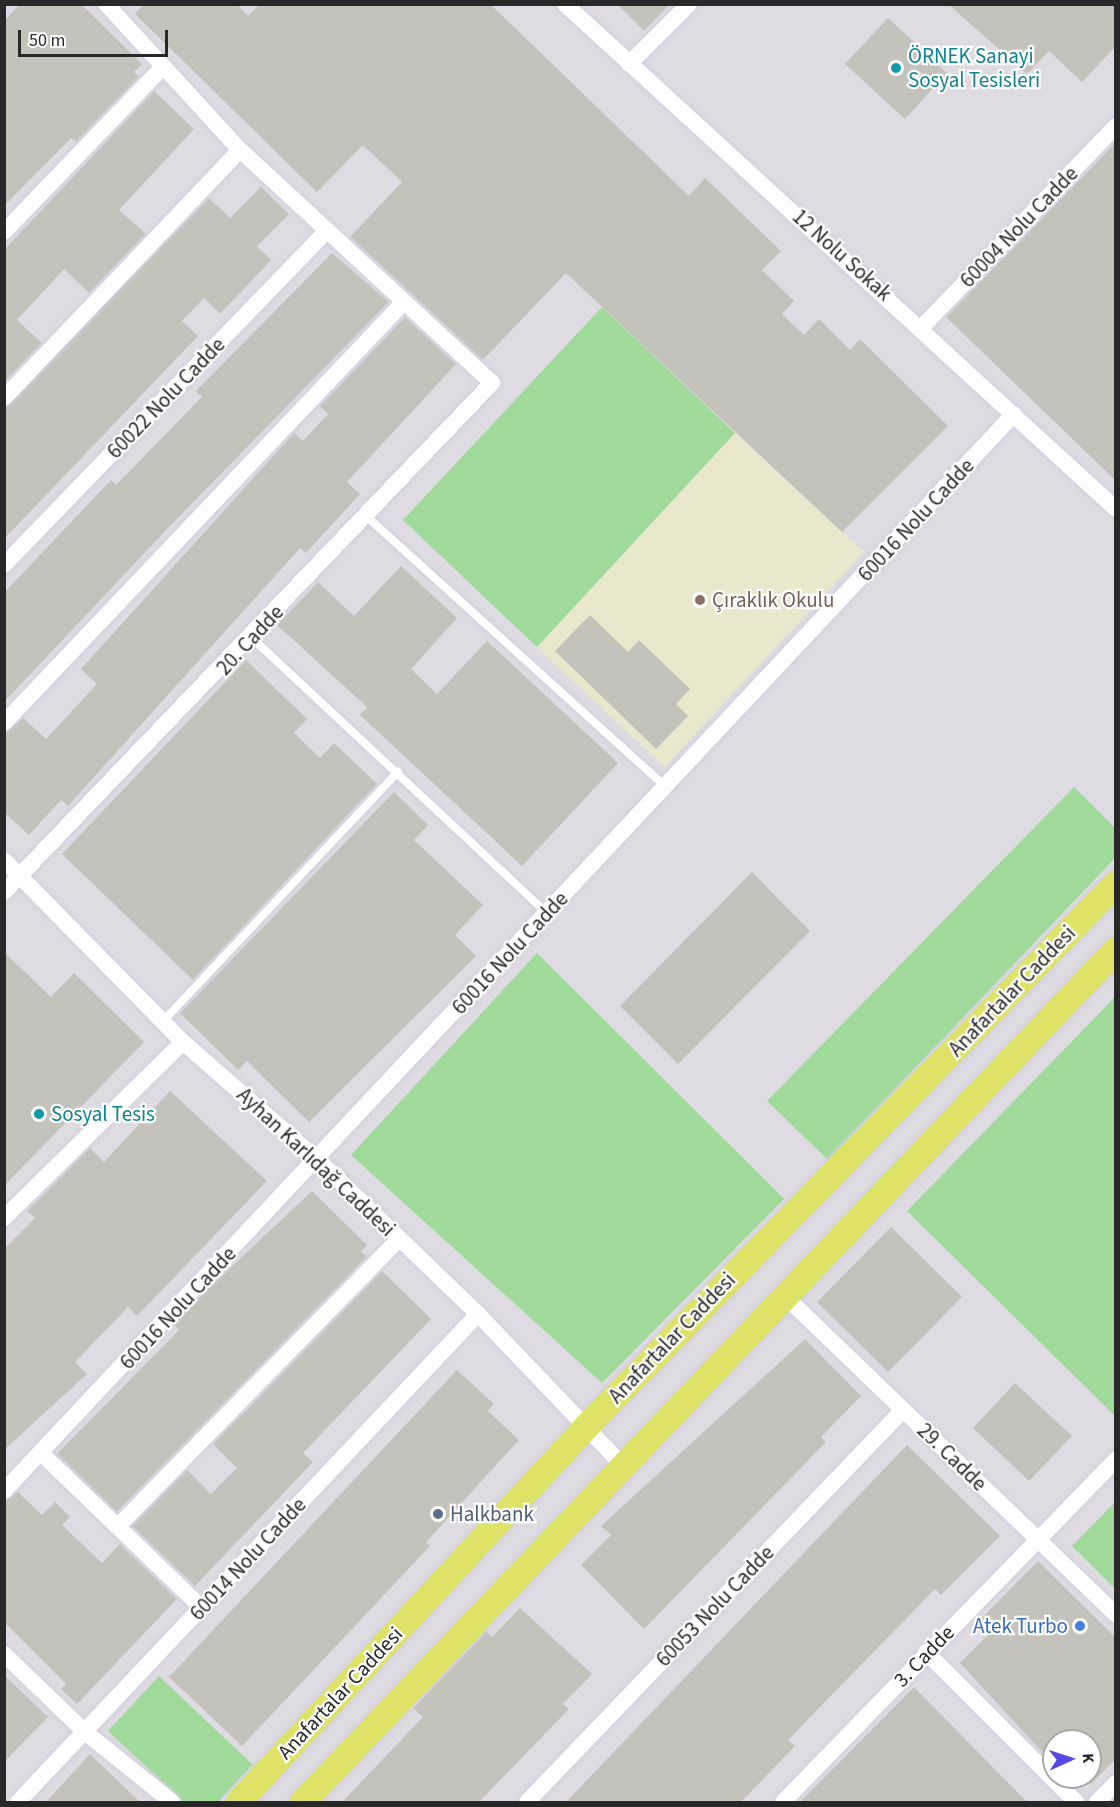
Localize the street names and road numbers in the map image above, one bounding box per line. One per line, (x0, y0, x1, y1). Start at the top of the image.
street label: 60004 Nolu Cadde (955, 161, 1083, 293)
street label: 12 Nolu Sokak (787, 204, 897, 306)
street label: 60022 Nolu Cadde (102, 332, 230, 464)
street label: 60016 Nolu Cadde (853, 453, 979, 587)
street label: 20. Cadde (211, 600, 289, 680)
street label: 60016 Nolu Cadde (447, 886, 573, 1020)
street label: Anafartalar Caddesi (943, 920, 1081, 1062)
street label: Ayhan Karlıdağ Caddesi (232, 1082, 400, 1242)
street label: 60016 Nolu Cadde (115, 1241, 241, 1375)
street label: Anafartalar Caddesi (603, 1267, 741, 1409)
street label: 29. Cadde (912, 1418, 992, 1496)
street label: 60014 Nolu Cadde (185, 1492, 311, 1626)
street label: 60053 Nolu Cadde (651, 1540, 779, 1672)
street label: 3. Cadde (888, 1620, 960, 1692)
street label: Anafartalar Caddesi (272, 1622, 408, 1764)

